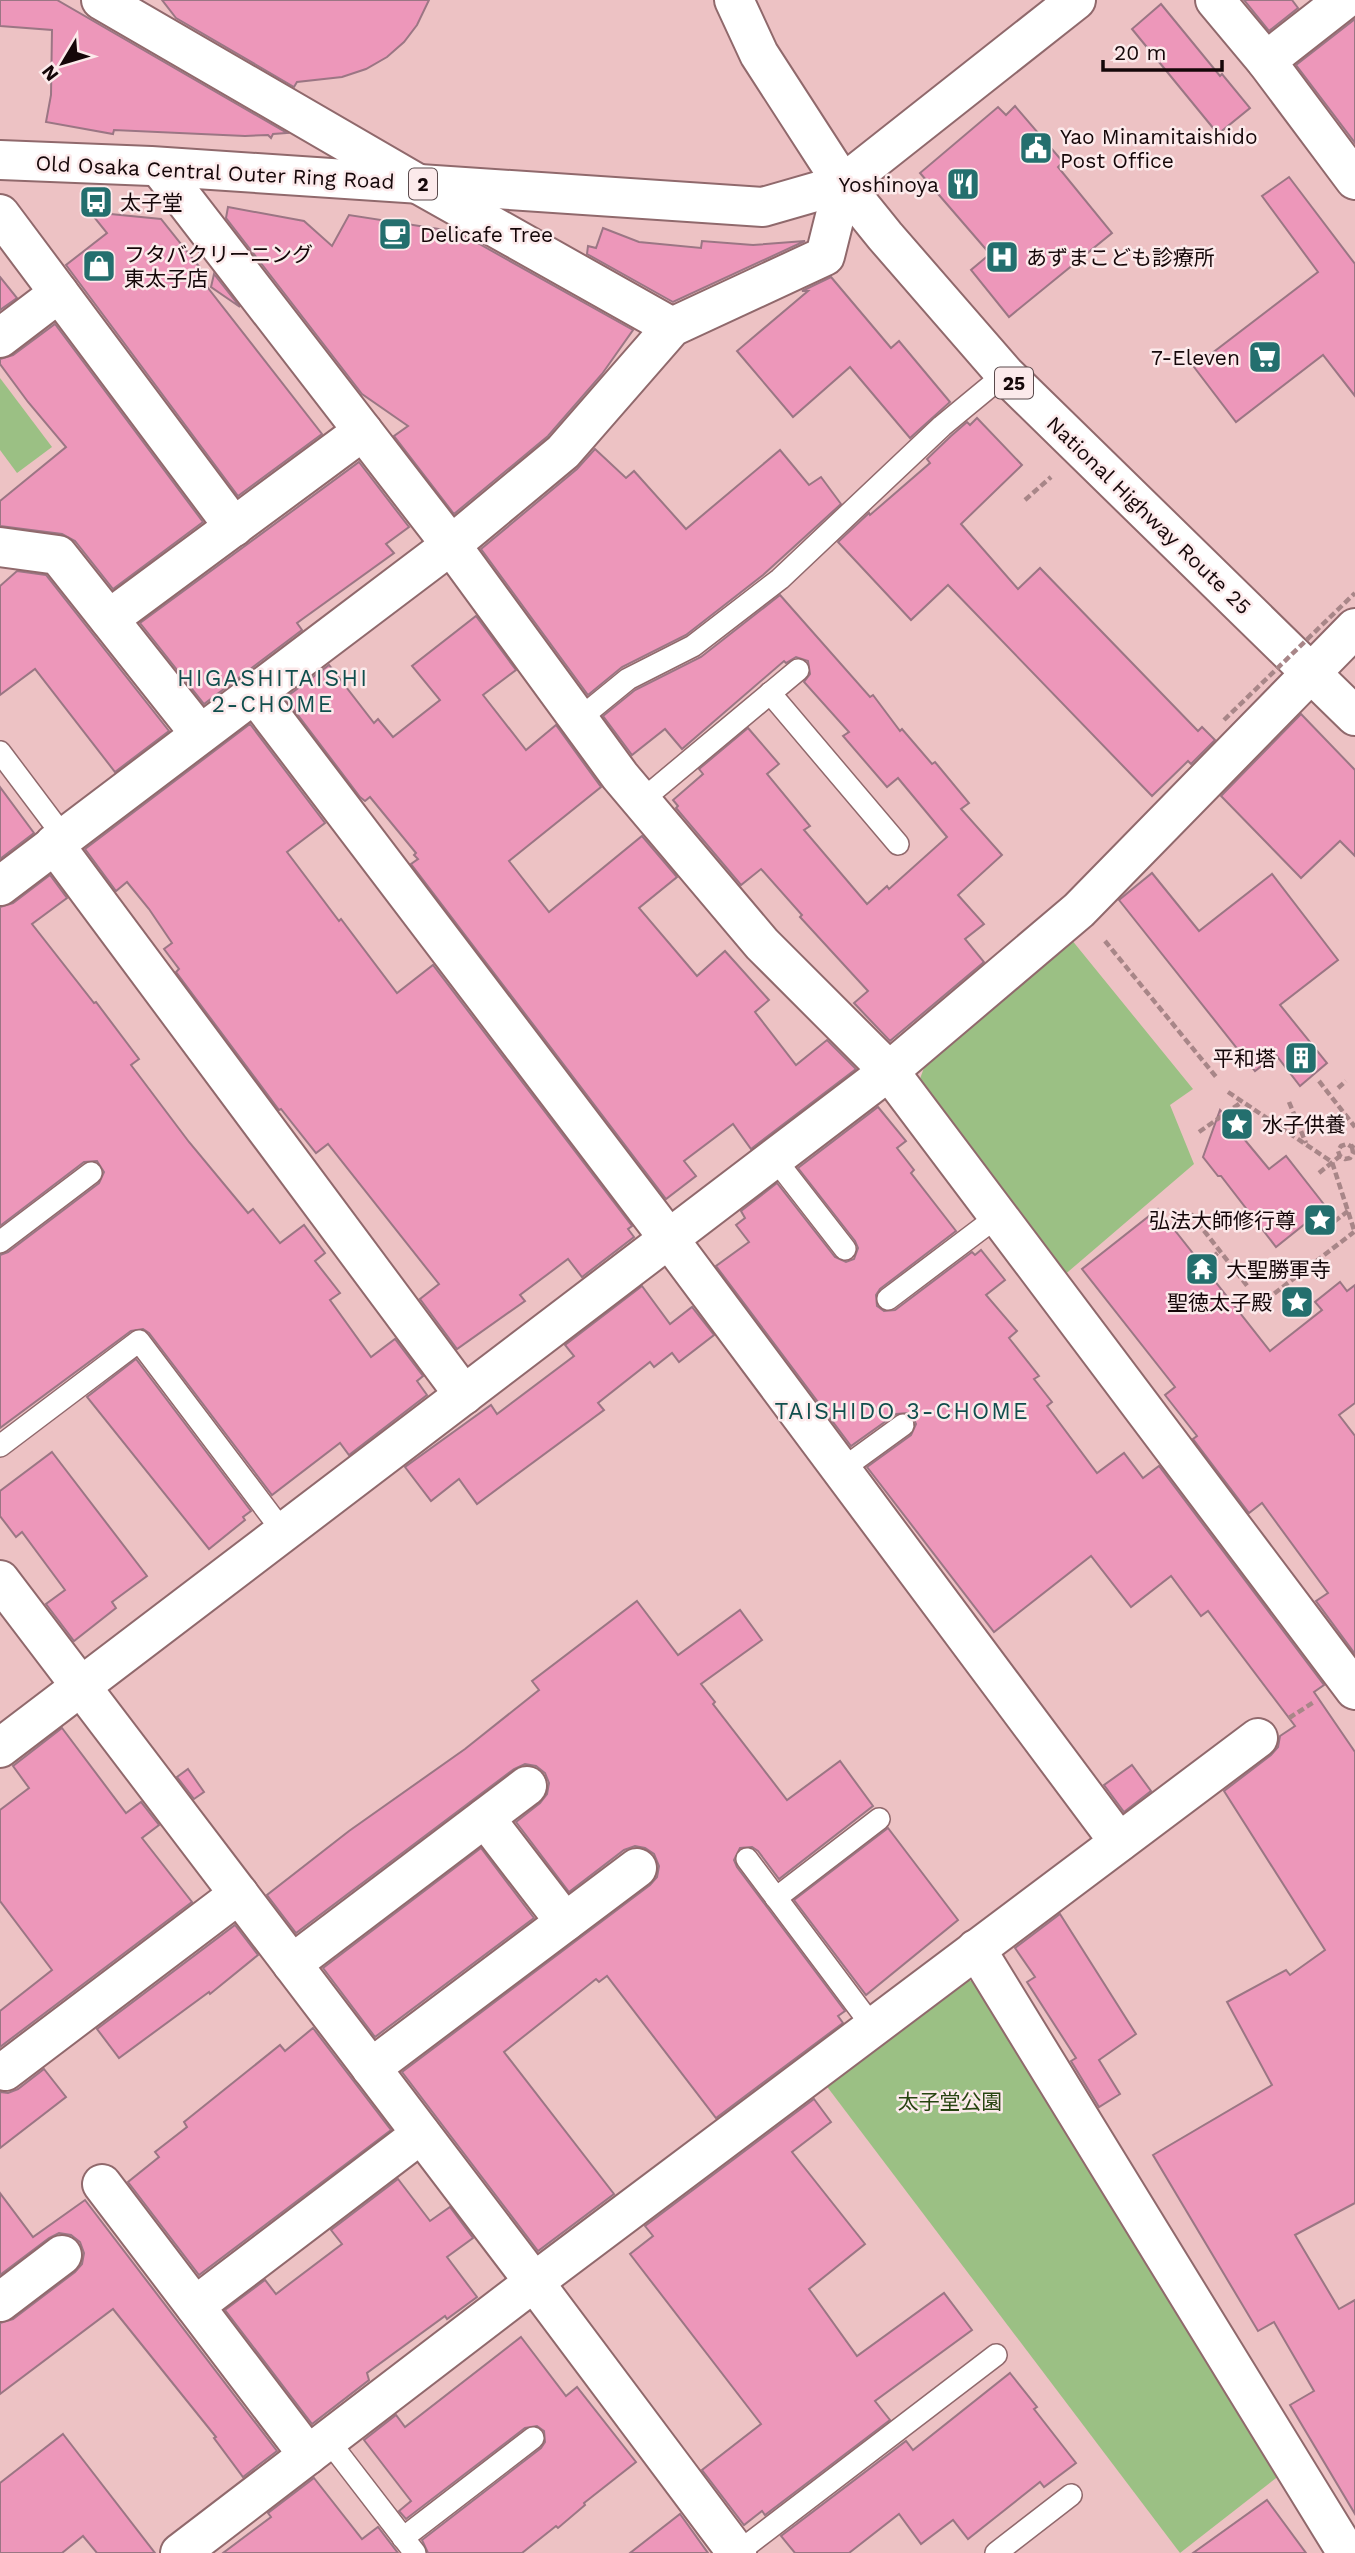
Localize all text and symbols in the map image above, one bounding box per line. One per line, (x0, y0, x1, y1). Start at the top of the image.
north arrow (28, 28, 98, 98)
scale bar (1103, 28, 1222, 72)
text: 20 m (1114, 40, 1166, 65)
text: N (37, 61, 63, 86)
place label: Yao Minamitaishido Post Office (1060, 124, 1258, 173)
public building icon: Yao Minamitaishido Post Office (1017, 129, 1055, 167)
street label: Old Osaka Central Outer Ring Road (35, 150, 395, 194)
restaurant icon: Yoshinoya (944, 165, 982, 203)
road number: 2 (409, 168, 437, 200)
place label: Yoshinoya (839, 172, 939, 197)
bus stop icon: 太子堂 (77, 183, 115, 221)
place label: 太子堂 (120, 190, 183, 215)
cafe icon: Delicafe Tree (376, 215, 414, 253)
place label: Delicafe Tree (420, 222, 553, 247)
hospital icon: あずまこども診療所 (983, 238, 1021, 276)
place label: フタバクリーニング 東太子店 (124, 242, 313, 291)
place label: あずまこども診療所 (1026, 245, 1215, 270)
shop icon: フタバクリーニング 東太子店 (80, 247, 118, 285)
supermarket icon: 7-Eleven (1246, 338, 1284, 376)
place label: 7-Eleven (1151, 345, 1240, 370)
road number: 25 (995, 368, 1033, 398)
street label: National Highway Route 25 (1042, 411, 1256, 619)
district label: HIGASHITAISHI 2-CHOME (177, 665, 369, 718)
building icon: 平和塔 (1282, 1039, 1320, 1077)
place label: 平和塔 (1213, 1046, 1276, 1071)
place icon: 水子供養 (1218, 1105, 1256, 1143)
place label: 水子供養 (1262, 1112, 1346, 1137)
place icon: 弘法大師修行尊 (1301, 1201, 1339, 1239)
place label: 弘法大師修行尊 (1149, 1208, 1296, 1233)
temple icon: 大聖勝軍寺 (1183, 1250, 1221, 1288)
place label: 大聖勝軍寺 (1226, 1257, 1331, 1282)
place icon: 聖徳太子殿 (1278, 1283, 1316, 1321)
place label: 聖徳太子殿 (1167, 1290, 1272, 1315)
district label: TAISHIDO 3-CHOME (774, 1398, 1030, 1425)
park label: 太子堂公園 (898, 2089, 1003, 2114)

